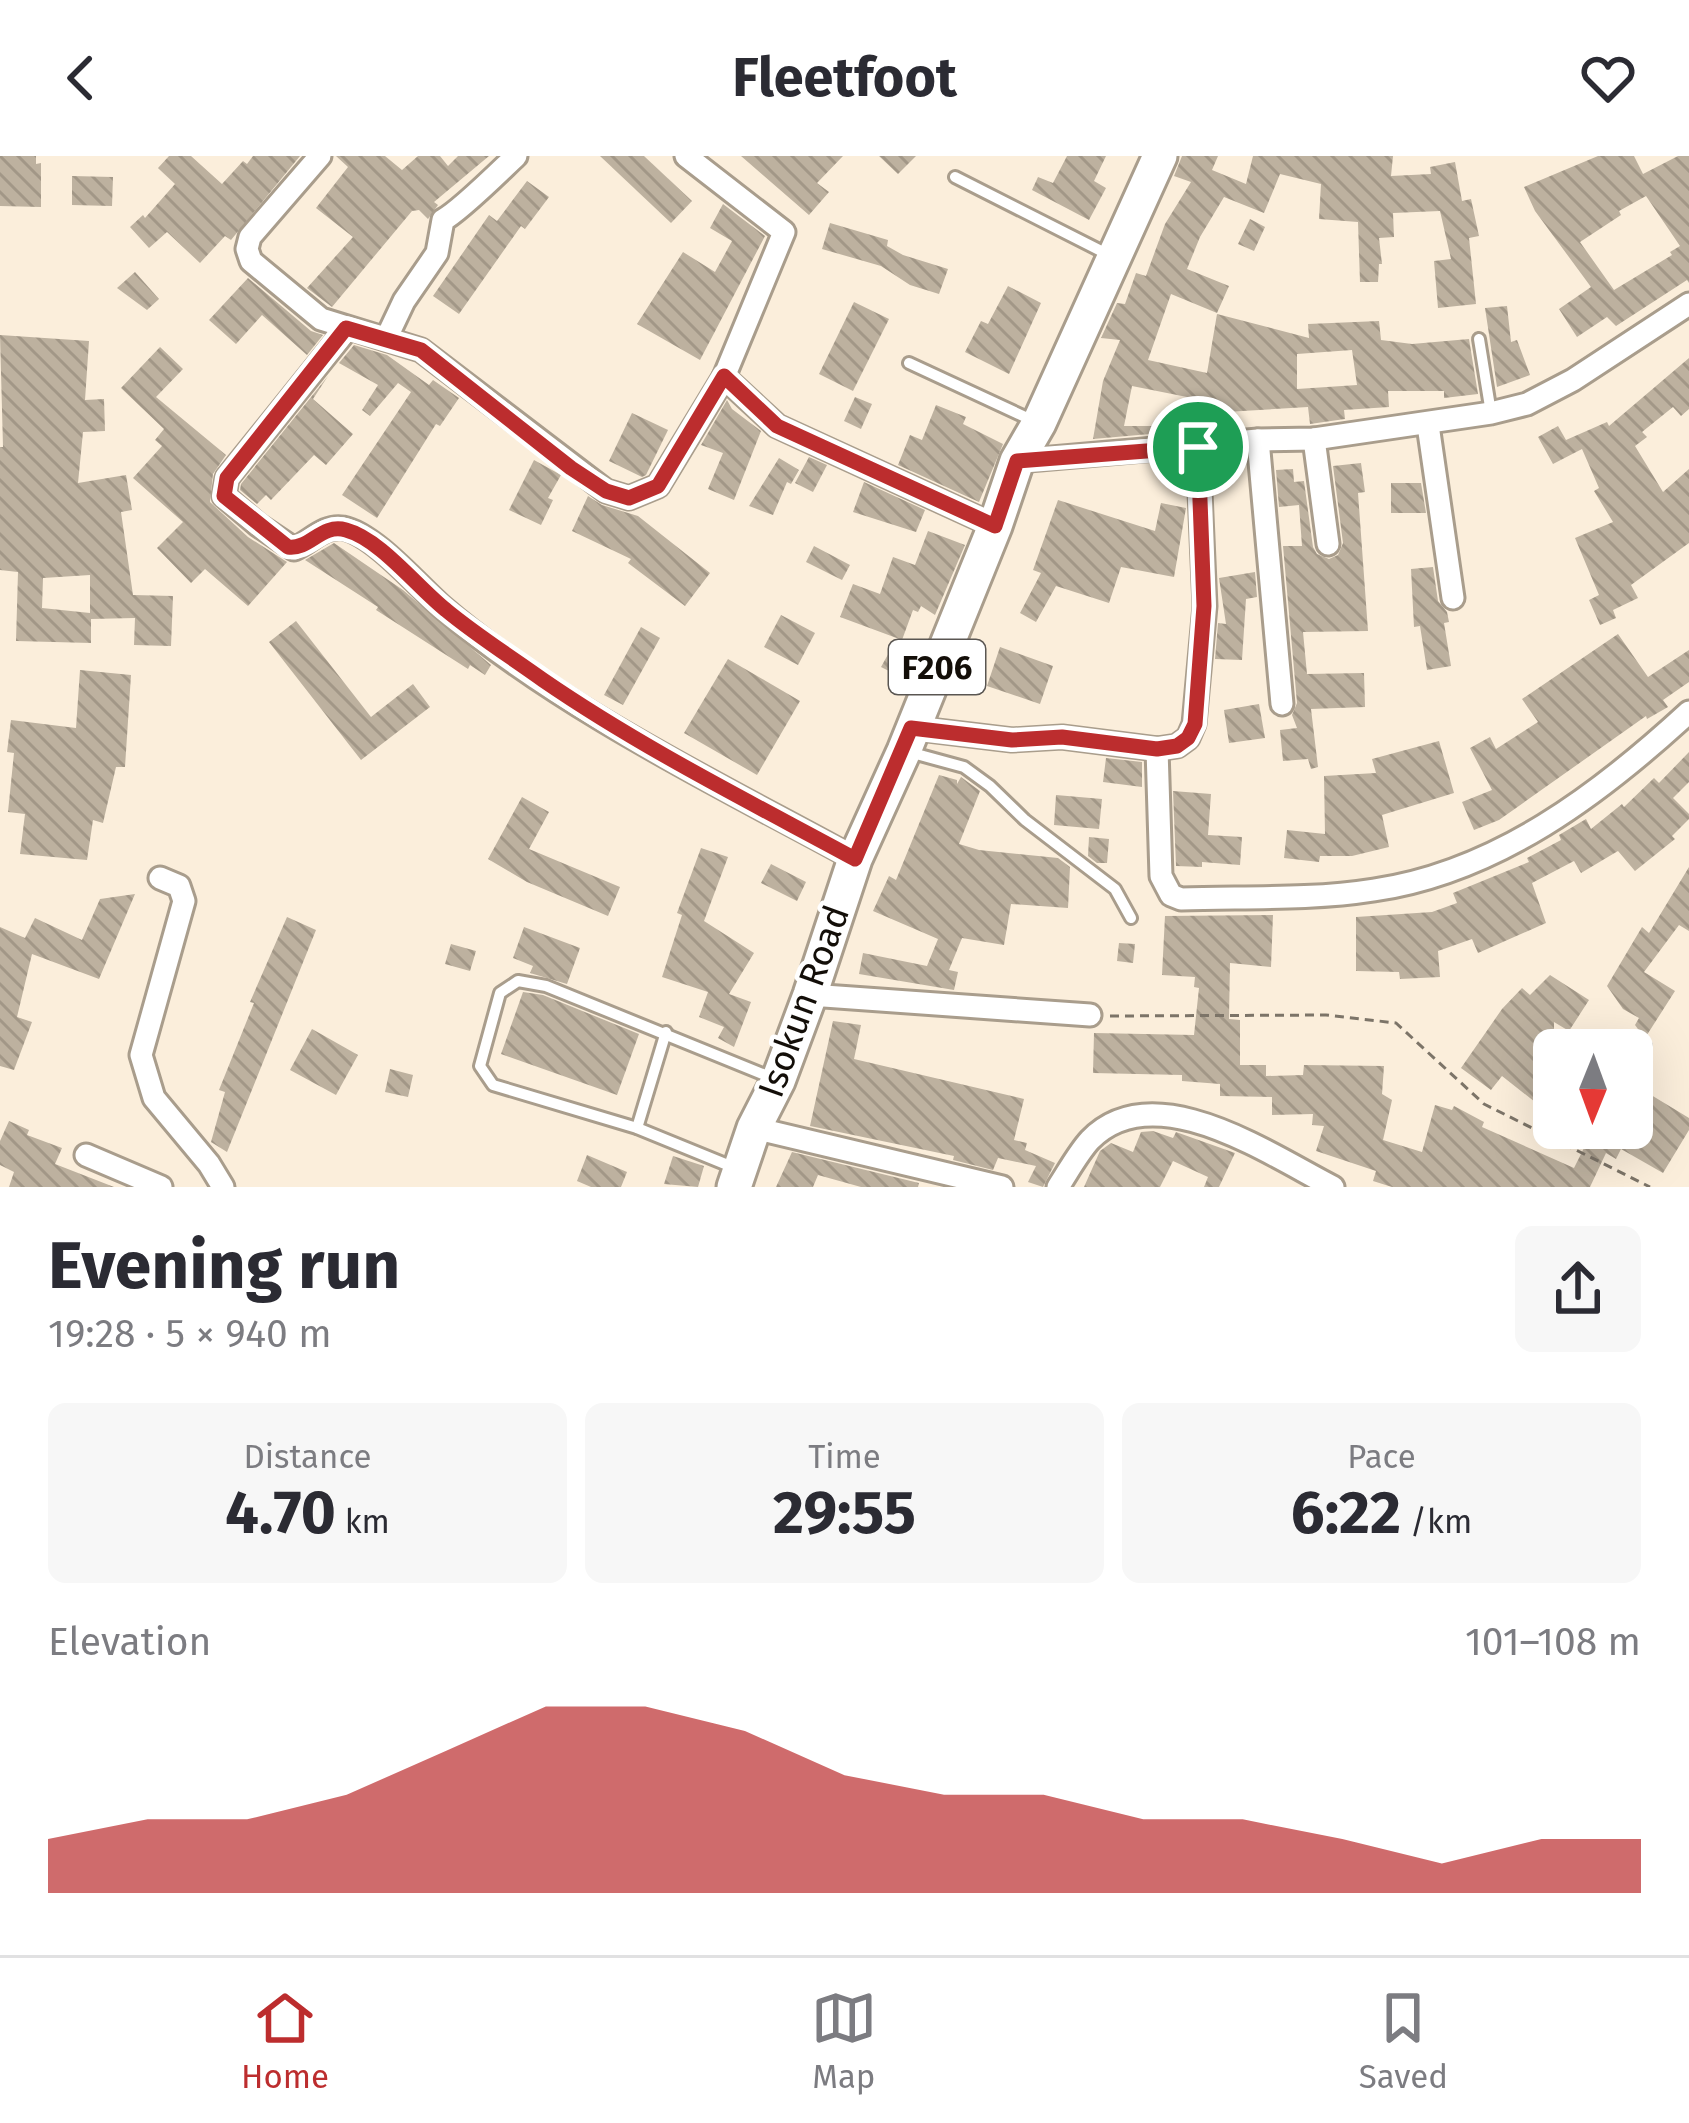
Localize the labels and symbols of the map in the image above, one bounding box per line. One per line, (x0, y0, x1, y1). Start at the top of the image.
pin (1147, 396, 1249, 498)
road number: F206 (889, 640, 985, 694)
street label: Isokun Road (749, 899, 859, 1103)
north arrow (1533, 1029, 1653, 1149)

